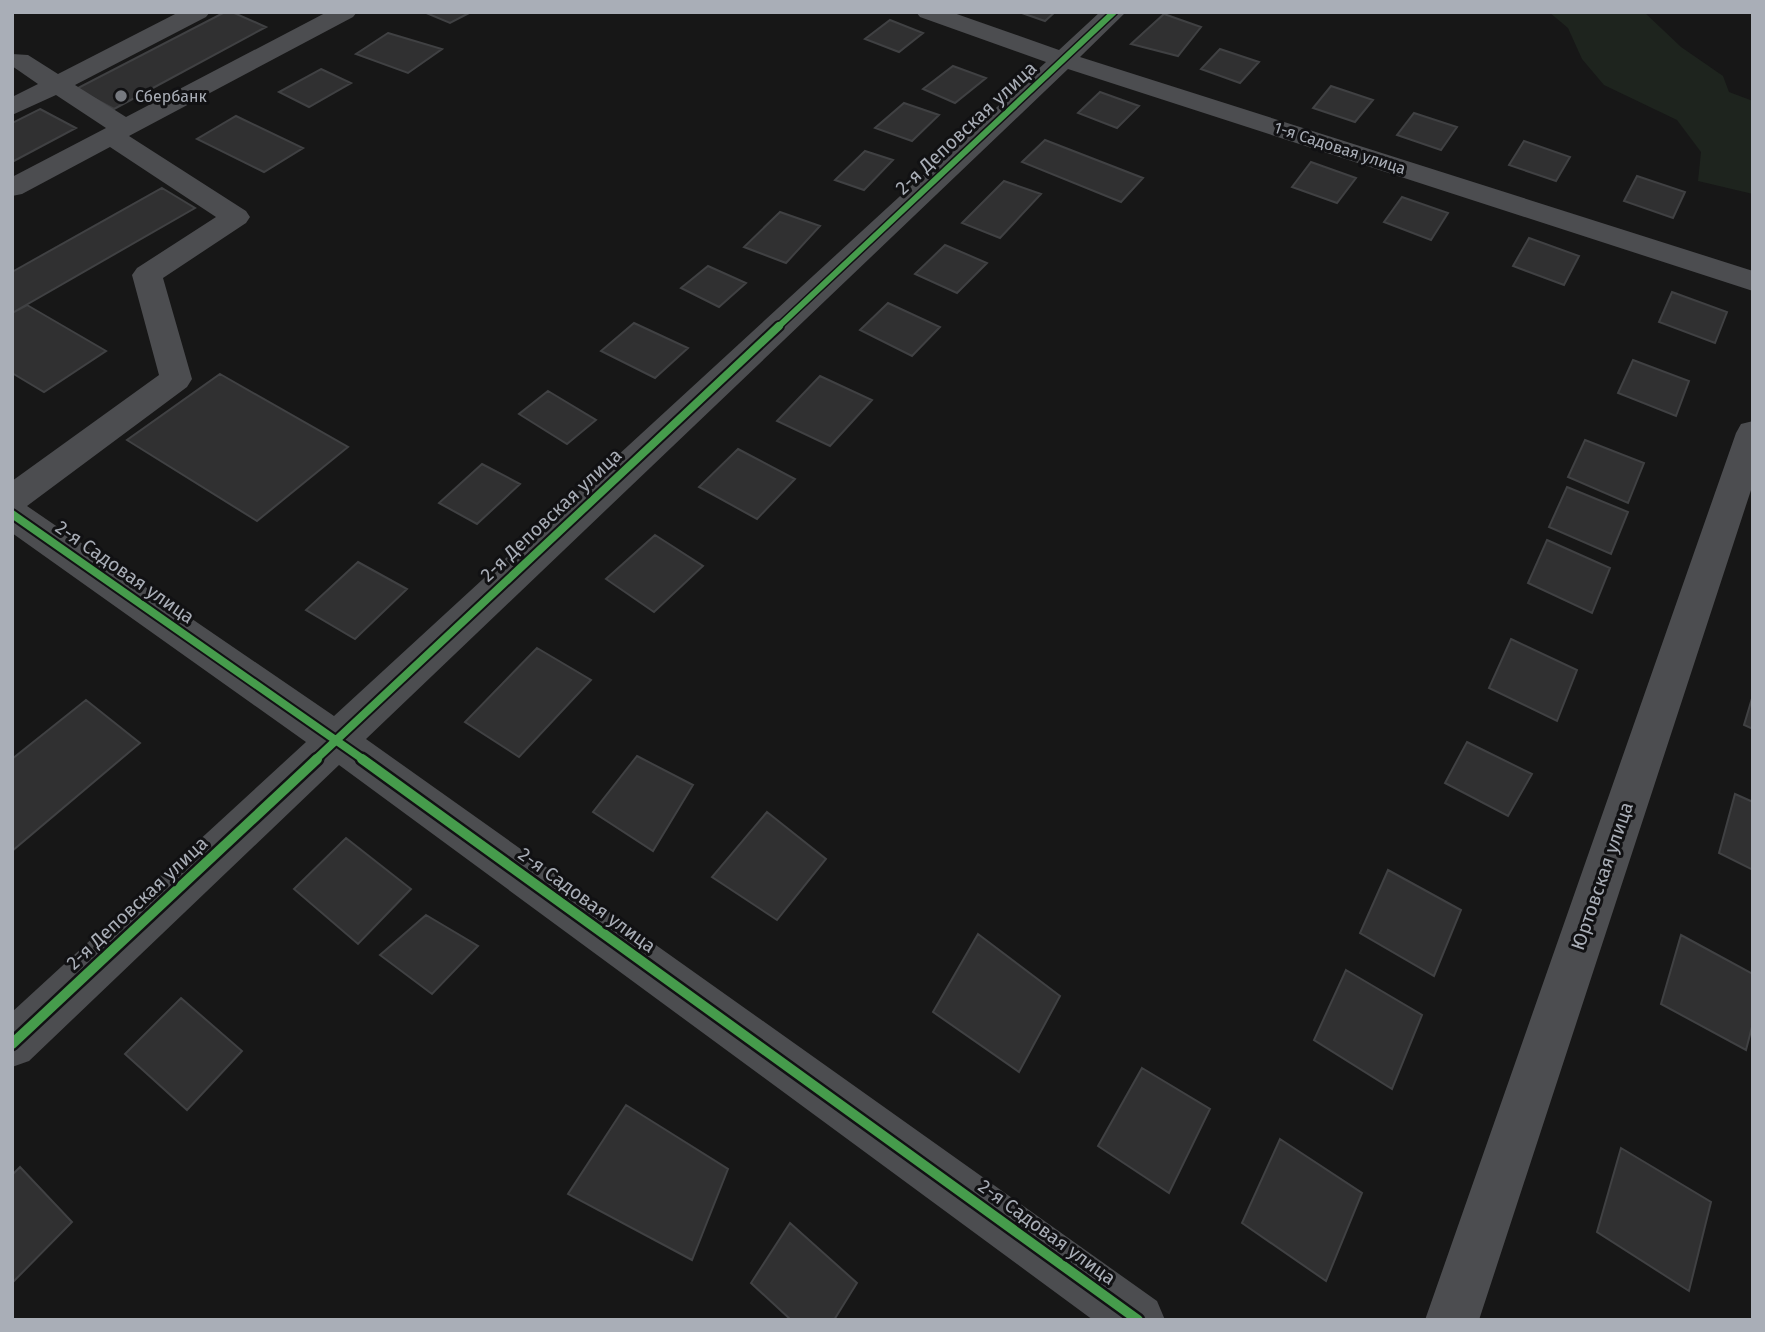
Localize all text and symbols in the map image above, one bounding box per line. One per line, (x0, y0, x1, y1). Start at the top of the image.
street label: 2-я Деповская улица (891, 57, 1041, 199)
place label: Сбербанк (135, 87, 207, 106)
marker: Сбербанк (113, 88, 129, 104)
street label: 1-я Садовая улица (1272, 118, 1408, 178)
street label: 2-я Деповская улица (476, 444, 626, 586)
street label: 2-я Садовая улица (51, 516, 199, 628)
street label: Юртовская улица (1566, 799, 1638, 953)
street label: 2-я Деповская улица (62, 832, 212, 974)
street label: 2-я Садовая улица (514, 842, 660, 958)
street label: 2-я Садовая улица (974, 1174, 1120, 1290)

